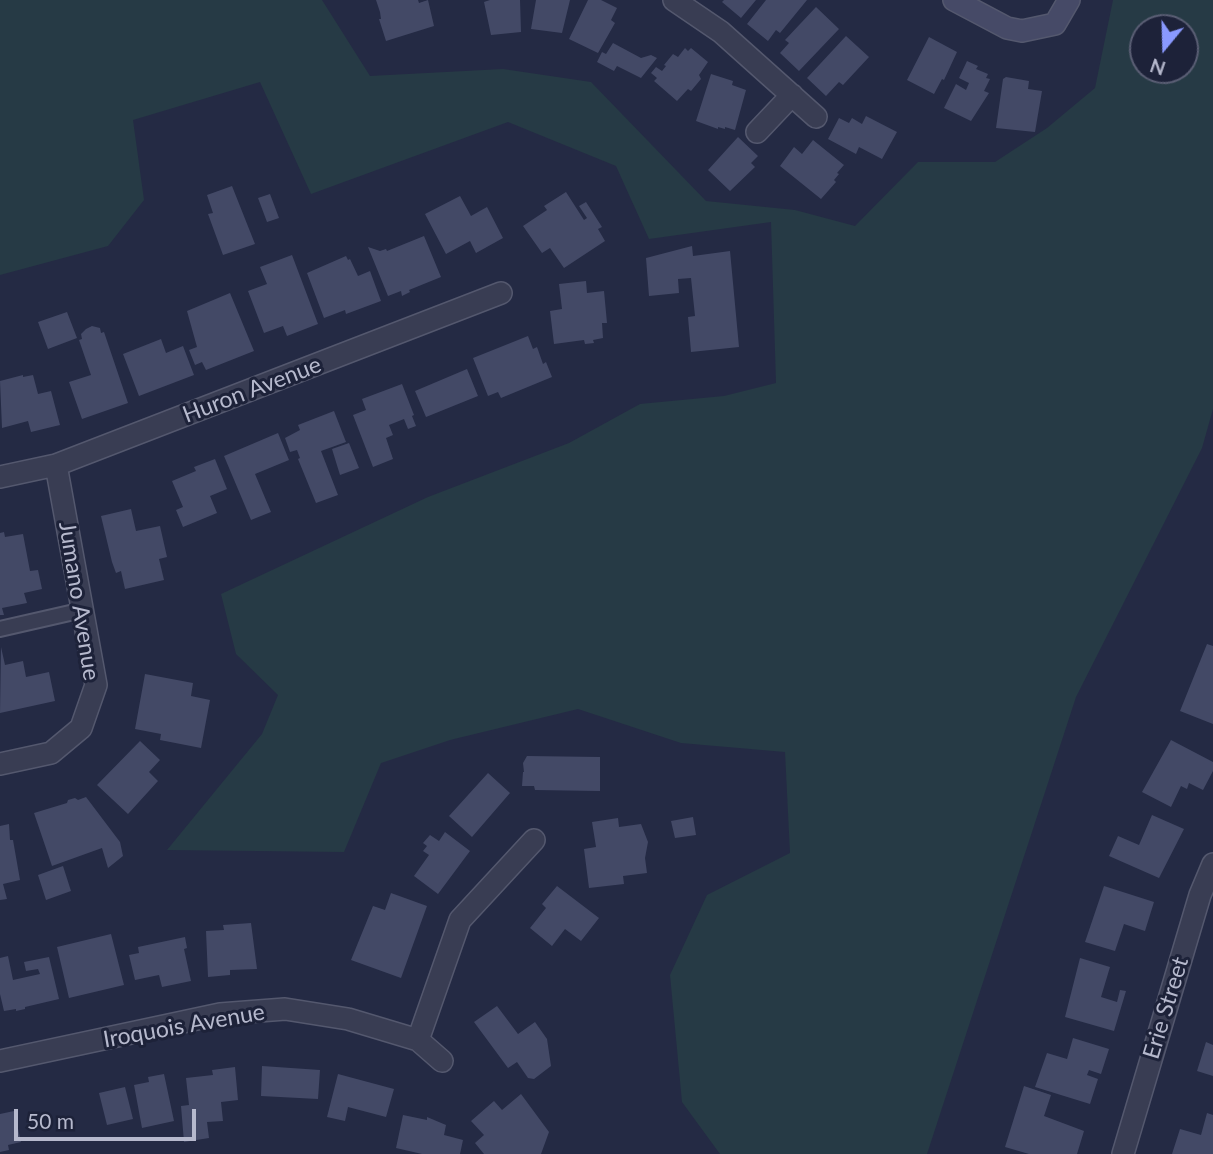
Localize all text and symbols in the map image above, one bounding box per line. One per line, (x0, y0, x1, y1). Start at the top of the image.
north arrow (1129, 14, 1199, 84)
text: N (1147, 54, 1168, 81)
street label: Huron Avenue (179, 351, 325, 429)
street label: Jumano Avenue (53, 520, 105, 682)
street label: Erie Street (1137, 954, 1195, 1062)
street label: Iroquois Avenue (101, 998, 267, 1054)
scale bar (18, 1094, 200, 1138)
text: 50 m (27, 1108, 74, 1133)

